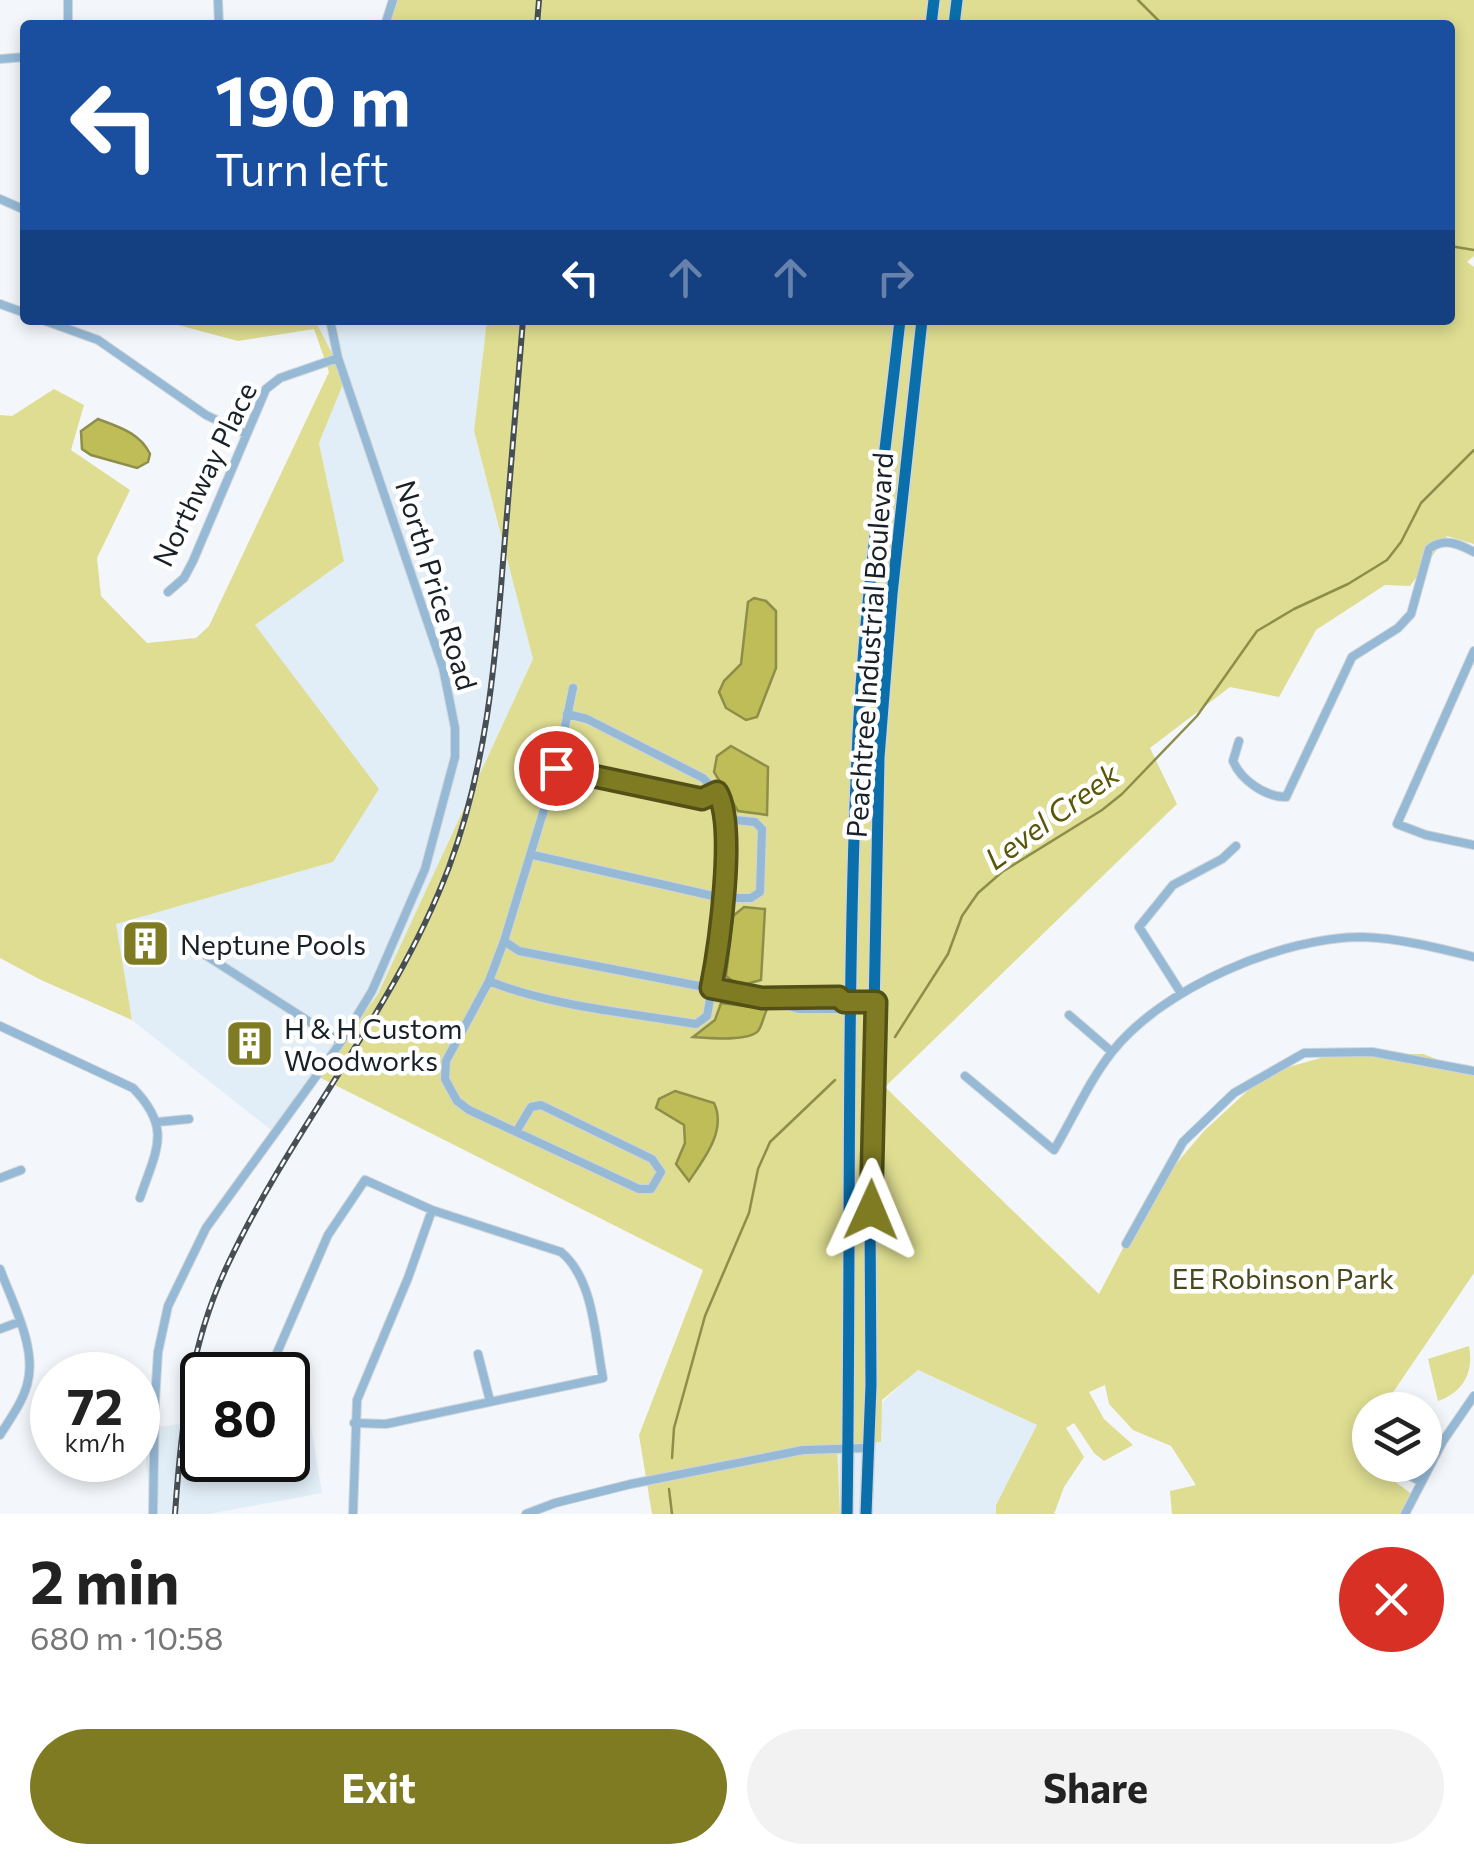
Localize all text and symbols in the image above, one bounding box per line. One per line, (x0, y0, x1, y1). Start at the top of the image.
text: 190 m (215, 55, 411, 140)
icon: left (50, 60, 180, 190)
text: Turn left (215, 140, 389, 195)
icon: left (553, 250, 608, 305)
icon: ahead (658, 250, 713, 305)
icon: ahead (763, 250, 818, 305)
icon: right (868, 250, 923, 305)
street label: Northway Place (145, 376, 263, 572)
street label: Peachtree Industrial Boulevard (839, 451, 899, 839)
street label: North Price Road (389, 476, 485, 694)
pin (514, 726, 599, 811)
icon: arrive (529, 741, 584, 796)
water label: Level Creek (977, 754, 1126, 876)
building icon: Neptune Pools (119, 918, 171, 970)
place label: Neptune Pools (180, 927, 366, 961)
place label: H & H Custom Woodworks (284, 1011, 463, 1077)
building icon: H & H Custom Woodworks (223, 1018, 275, 1070)
position arrow (819, 1158, 923, 1262)
park label: EE Robinson Park (1172, 1261, 1394, 1295)
speed limit sign: 80 (180, 1352, 310, 1482)
text: 72 (67, 1374, 123, 1435)
map controls (1352, 1392, 1442, 1482)
button: layers (1352, 1392, 1442, 1482)
text: km/h (65, 1427, 125, 1457)
text: 2 min (30, 1543, 179, 1616)
button: close (1339, 1547, 1444, 1652)
text: 680 m · 10:58 (30, 1617, 224, 1657)
button: Exit (30, 1729, 727, 1844)
button: Share (747, 1729, 1444, 1844)

